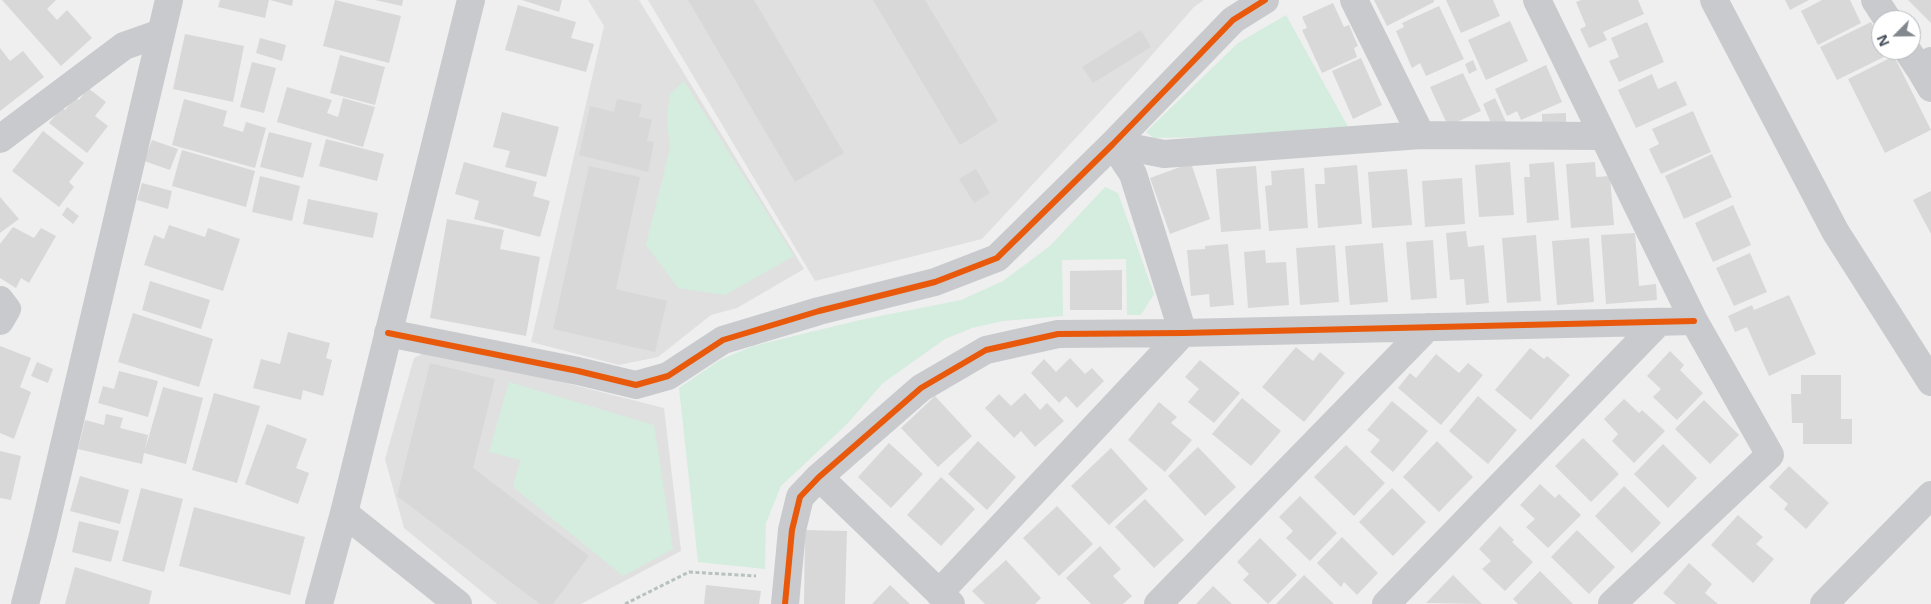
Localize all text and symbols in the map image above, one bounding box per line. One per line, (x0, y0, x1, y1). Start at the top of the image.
north arrow (1871, 10, 1921, 60)
text: N (1872, 32, 1894, 50)

